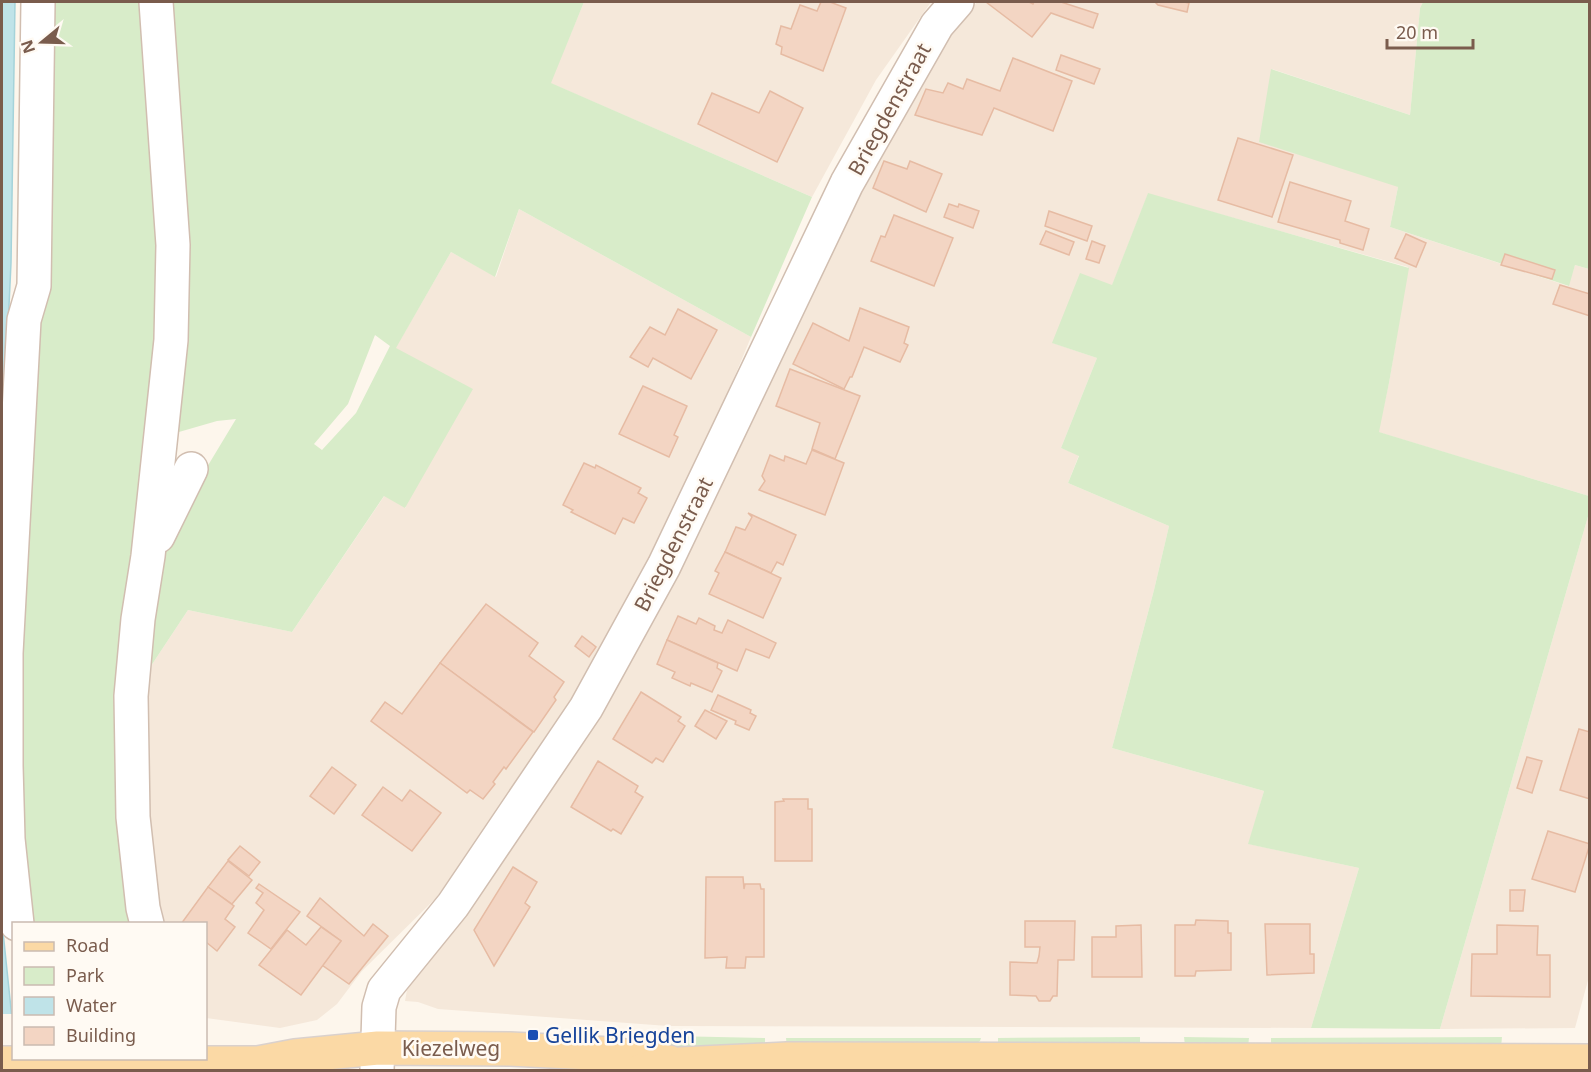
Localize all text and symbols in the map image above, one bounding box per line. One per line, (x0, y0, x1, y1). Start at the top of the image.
north arrow (12, 12, 72, 72)
scale bar (1387, 12, 1472, 50)
text: 20 m (1396, 20, 1438, 44)
text: N (15, 37, 40, 57)
street label: Briegdenstraat (841, 37, 937, 180)
street label: Briegdenstraat (627, 472, 719, 616)
legend (12, 922, 207, 1060)
text: Road (66, 933, 109, 957)
text: Park (66, 963, 104, 987)
text: Water (66, 993, 117, 1017)
place label: Gellik Briegden (545, 1021, 695, 1049)
text: Building (66, 1023, 136, 1047)
marker: Gellik Briegden (526, 1028, 540, 1042)
street label: Kiezelweg (402, 1034, 500, 1062)

